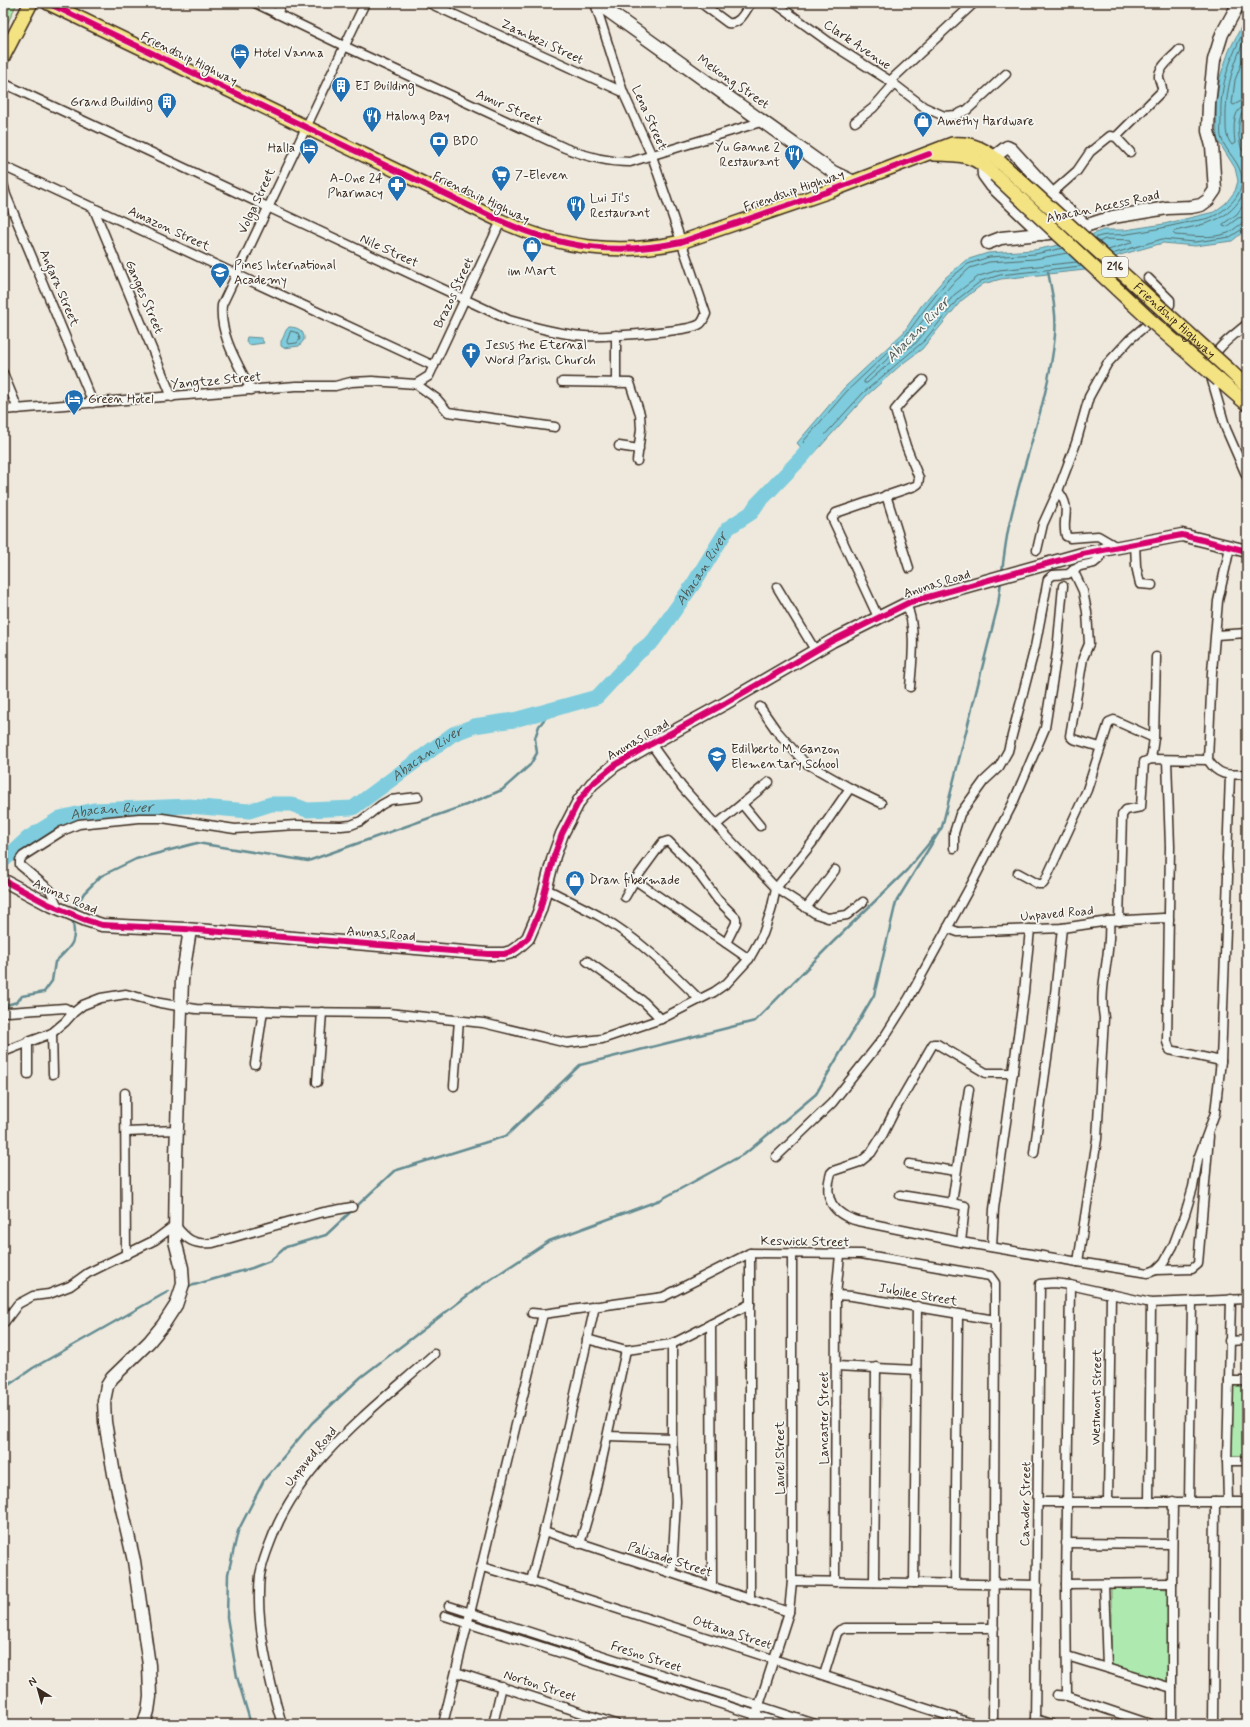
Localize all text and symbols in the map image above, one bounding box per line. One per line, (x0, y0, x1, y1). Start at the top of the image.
street label: Zambezi Street (498, 15, 586, 69)
street label: Clark Avenue (820, 16, 894, 74)
street label: Friendship Highway (137, 28, 240, 91)
hotel icon: Hotel Vanna (229, 42, 251, 70)
place label: Hotel Vanna (254, 45, 324, 62)
street label: Mekong Street (694, 51, 773, 113)
building icon: EJ Building (330, 75, 352, 103)
place label: EJ Building (355, 78, 415, 96)
street label: Lena Street (627, 83, 671, 153)
street label: Amur Street (473, 86, 545, 130)
building icon: Grand Building (156, 91, 178, 119)
place label: Grand Building (70, 94, 153, 112)
restaurant icon: Halong Bay (361, 105, 383, 133)
place label: Halong Bay (386, 108, 450, 125)
shop icon: Amethy Hardware (912, 110, 934, 138)
place label: Amethy Hardware (937, 113, 1034, 130)
bank icon: BDO (428, 130, 450, 158)
place label: BDO (453, 133, 478, 150)
hotel icon: Halla (298, 137, 320, 165)
place label: Yu Ganne 2 Restaurant (715, 139, 781, 171)
place label: Halla (268, 140, 295, 157)
restaurant icon: Yu Ganne 2 Restaurant (783, 143, 805, 171)
supermarket icon: 7-Eleven (490, 164, 512, 192)
street label: Volga Street (234, 165, 281, 237)
street label: Friendship Highway (741, 166, 847, 217)
place label: 7-Eleven (515, 167, 568, 184)
street label: Friendship Highway (429, 168, 532, 229)
place label: A-One 24 Pharmacy (327, 170, 383, 202)
pharmacy icon: A-One 24 Pharmacy (386, 174, 408, 202)
street label: Abacan Access Road (1045, 187, 1161, 227)
place label: Lui Ji's Restaurant (590, 190, 650, 222)
restaurant icon: Lui Ji's Restaurant (565, 194, 587, 222)
street label: Amazon Street (125, 203, 213, 255)
street label: Nile Street (357, 230, 421, 272)
shop icon: im Mart (521, 235, 543, 263)
street label: Angara Street (33, 247, 83, 330)
street label: Brazos Street (430, 255, 478, 331)
place label: Pines International Academy (234, 257, 336, 289)
road number: 216 (1102, 257, 1128, 277)
street label: Ganges Street (120, 258, 167, 337)
school or university icon: Pines International Academy (209, 261, 231, 289)
place label: im Mart (508, 263, 557, 280)
street label: Friendship Highway (1130, 279, 1219, 362)
water label: Abacan River (883, 292, 955, 366)
place label: Jesus the Eternal Word Parish Church (485, 337, 596, 369)
church icon: Jesus the Eternal Word Parish Church (460, 341, 482, 369)
street label: Yangtze Street (170, 369, 262, 394)
hotel icon: Green Hotel (63, 388, 85, 416)
place label: Green Hotel (88, 391, 154, 408)
water label: Abacan River (672, 527, 733, 609)
street label: Anunas Road (901, 566, 973, 602)
street label: Anunas Road (604, 715, 672, 765)
water label: Abacan River (388, 721, 467, 785)
place label: Edilberto M. Ganzon Elementary School (731, 741, 840, 773)
school or university icon: Edilberto M. Ganzon Elementary School (706, 745, 728, 773)
water label: Abacan River (68, 798, 156, 824)
shop icon: Dran fibermade (564, 869, 586, 897)
place label: Dran fibermade (589, 872, 680, 889)
street label: Anunas Road (30, 875, 100, 919)
street label: Unpaved Road (1020, 902, 1094, 926)
street label: Anunas Road (346, 923, 416, 945)
street label: Keswick Street (761, 1233, 849, 1251)
street label: Jubilee Street (877, 1280, 959, 1310)
street label: Westmont Street (1088, 1348, 1106, 1445)
street label: Lancaster Street (816, 1371, 833, 1464)
street label: Laurel Street (772, 1421, 789, 1495)
street label: Unpaved Road (281, 1423, 341, 1491)
street label: Camder Street (1017, 1461, 1035, 1547)
street label: Palisade Street (626, 1538, 714, 1582)
street label: Ottawa Street (690, 1612, 774, 1654)
street label: Fresno Street (608, 1638, 684, 1676)
street label: Norton Street (502, 1666, 579, 1706)
north arrow (18, 1669, 58, 1709)
text: N (25, 1674, 40, 1690)

